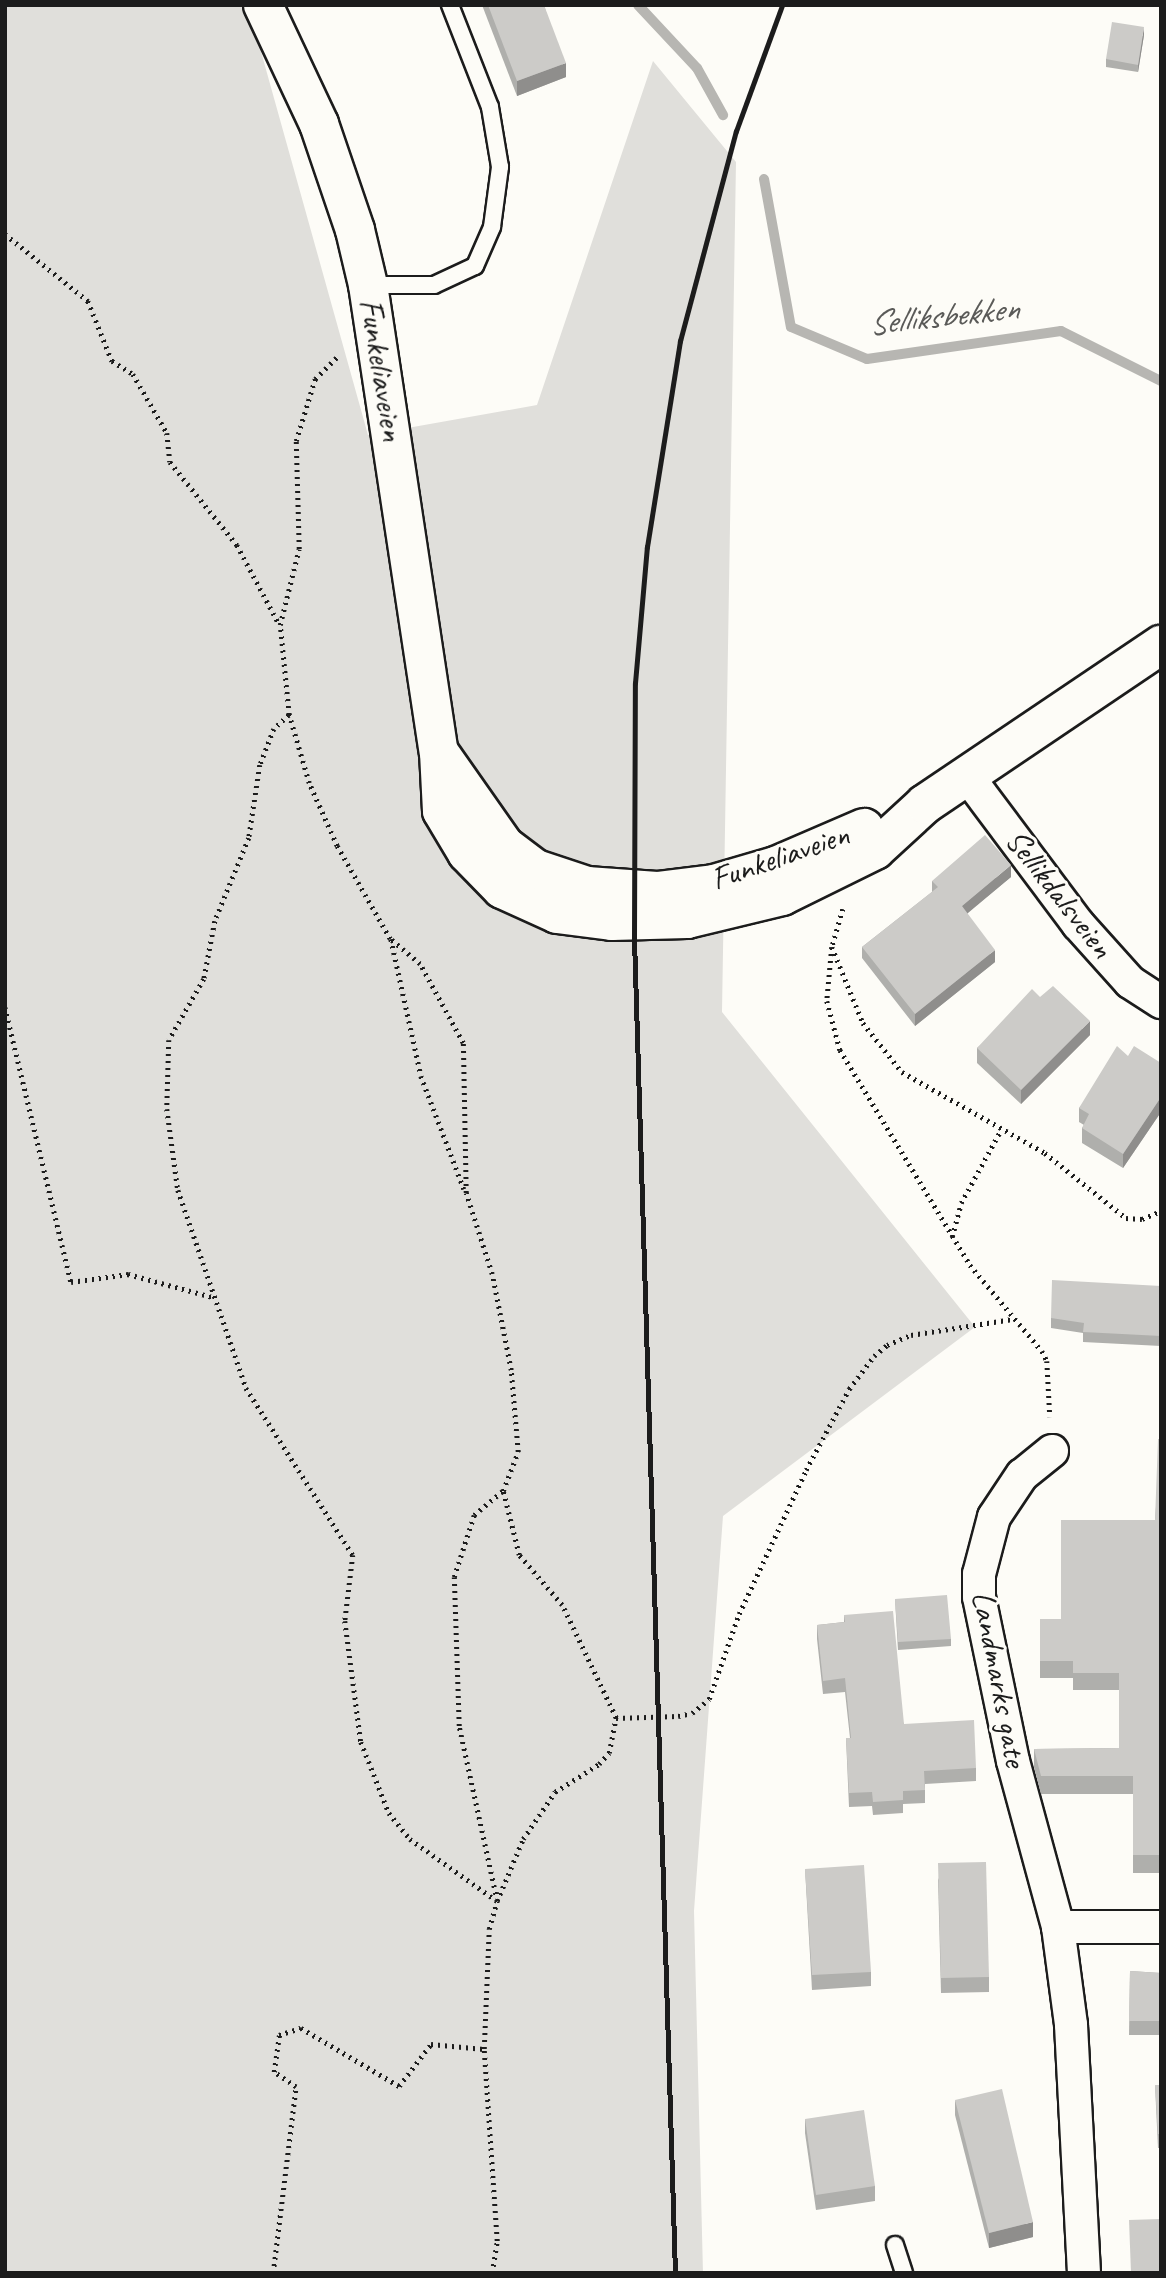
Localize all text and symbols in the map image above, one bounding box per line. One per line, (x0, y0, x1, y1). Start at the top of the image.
water label: Selliksbekken (866, 287, 1020, 345)
street label: Funkeliaveien (350, 296, 412, 444)
street label: Funkeliaveien (706, 815, 854, 899)
street label: Sellikdalsveien (996, 822, 1122, 966)
street label: Landmarks gate (962, 1587, 1036, 1771)

